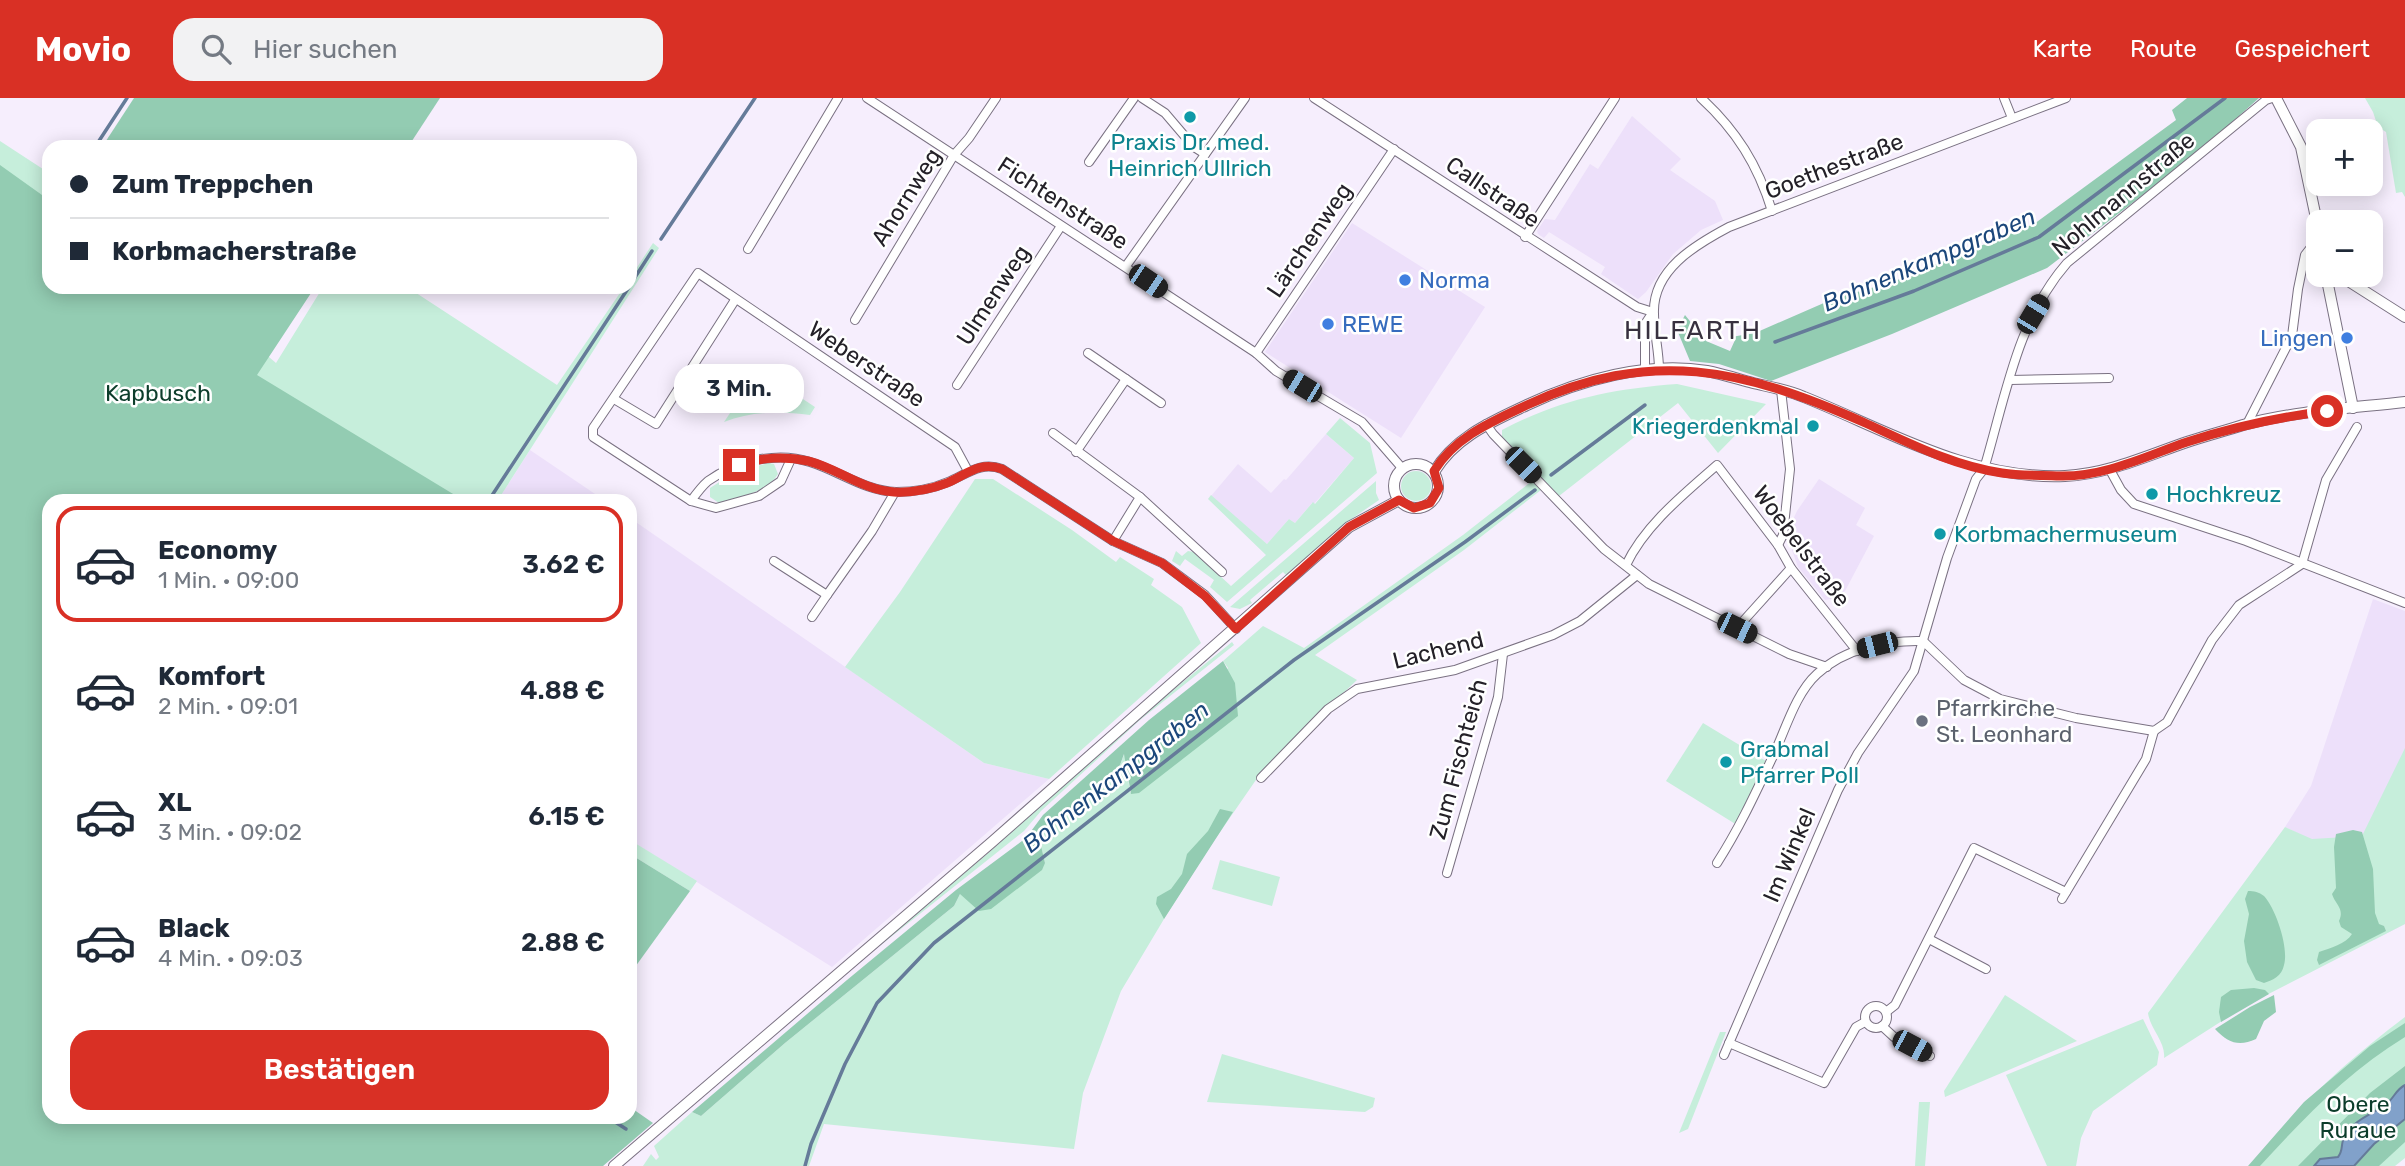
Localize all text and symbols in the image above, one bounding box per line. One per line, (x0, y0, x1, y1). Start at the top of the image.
search box (173, 18, 663, 81)
text: Movio (35, 30, 131, 69)
icon: search (197, 30, 235, 68)
text: Hier suchen (253, 34, 398, 65)
text: Karte (2033, 35, 2092, 63)
text: Route (2130, 35, 2197, 63)
text: Gespeichert (2235, 35, 2370, 63)
marker: Praxis Dr. med. Heinrich Ullrich (1182, 109, 1198, 125)
map controls (2306, 119, 2383, 287)
button: + (2306, 119, 2383, 196)
street label: Nohlmannstraße (2046, 126, 2200, 262)
street label: Goethestraße (1761, 127, 1907, 205)
place label: Praxis Dr. med. Heinrich Ullrich (1108, 128, 1272, 182)
street label: Ahornweg (865, 143, 947, 251)
street label: Fichtenstraße (993, 150, 1133, 256)
street label: Callstraße (1441, 150, 1545, 234)
text: Zum Treppchen (112, 169, 314, 200)
street label: Lärchenweg (1260, 177, 1358, 303)
water label: Bohnenkampgraben (1818, 202, 2040, 318)
button: − (2306, 210, 2383, 287)
text: Korbmacherstraße (112, 236, 357, 267)
street label: Ulmenweg (950, 240, 1036, 350)
car (1125, 261, 1172, 301)
place label: Norma (1419, 266, 1490, 294)
marker: Norma (1397, 272, 1413, 288)
car (2014, 291, 2053, 337)
place label: REWE (1342, 310, 1403, 338)
street label: Weberstraße (803, 315, 931, 413)
district label: HILFARTH (1624, 315, 1762, 346)
marker: REWE (1320, 316, 1336, 332)
place label: Lingen (2260, 324, 2333, 352)
marker: Lingen (2339, 330, 2355, 346)
callout: 3 Min. (674, 364, 804, 412)
car (1279, 366, 1326, 406)
text: 3 Min. (706, 374, 772, 402)
park label: Kapbusch (105, 379, 211, 407)
route start (2311, 395, 2343, 427)
place label: Kriegerdenkmal (1632, 412, 1799, 440)
marker: Kriegerdenkmal (1805, 418, 1821, 434)
car (1501, 443, 1546, 487)
route end (723, 449, 755, 481)
street label: Woebelstraße (1747, 480, 1857, 612)
place label: Hochkreuz (2166, 480, 2281, 508)
marker: Hochkreuz (2144, 486, 2160, 502)
place label: Korbmachermuseum (1954, 520, 2177, 548)
marker: Korbmachermuseum (1932, 526, 1948, 542)
icon: car (74, 533, 137, 596)
text: Economy (158, 535, 277, 566)
text: 3.62 € (522, 549, 605, 580)
text: 1 Min. · 09:00 (158, 566, 299, 594)
car (1714, 609, 1761, 647)
street label: Lachend (1390, 625, 1486, 675)
car (1855, 630, 1900, 660)
icon: car (74, 659, 137, 722)
text: Komfort (158, 661, 265, 692)
text: 4.88 € (520, 675, 605, 706)
street label: Zum Fischteich (1423, 676, 1493, 842)
text: 2 Min. · 09:01 (158, 692, 298, 720)
place label: Pfarrkirche St. Leonhard (1936, 694, 2072, 748)
water label: Bohnenkampgraben (1017, 696, 1215, 858)
marker: Pfarrkirche St. Leonhard (1914, 713, 1930, 729)
place label: Grabmal Pfarrer Poll (1740, 735, 1859, 789)
marker: Grabmal Pfarrer Poll (1718, 754, 1734, 770)
icon: car (74, 785, 137, 848)
text: XL (158, 787, 191, 818)
text: 6.15 € (528, 801, 605, 832)
street label: Im Winkel (1757, 804, 1821, 906)
text: 3 Min. · 09:02 (158, 818, 302, 846)
icon: car (74, 911, 137, 974)
text: Black (158, 913, 230, 944)
text: 2.88 € (521, 927, 605, 958)
text: 4 Min. · 09:03 (158, 944, 303, 972)
car (1889, 1027, 1936, 1065)
button: Bestätigen (70, 1030, 609, 1110)
park label: Obere Ruraue (2320, 1090, 2396, 1144)

